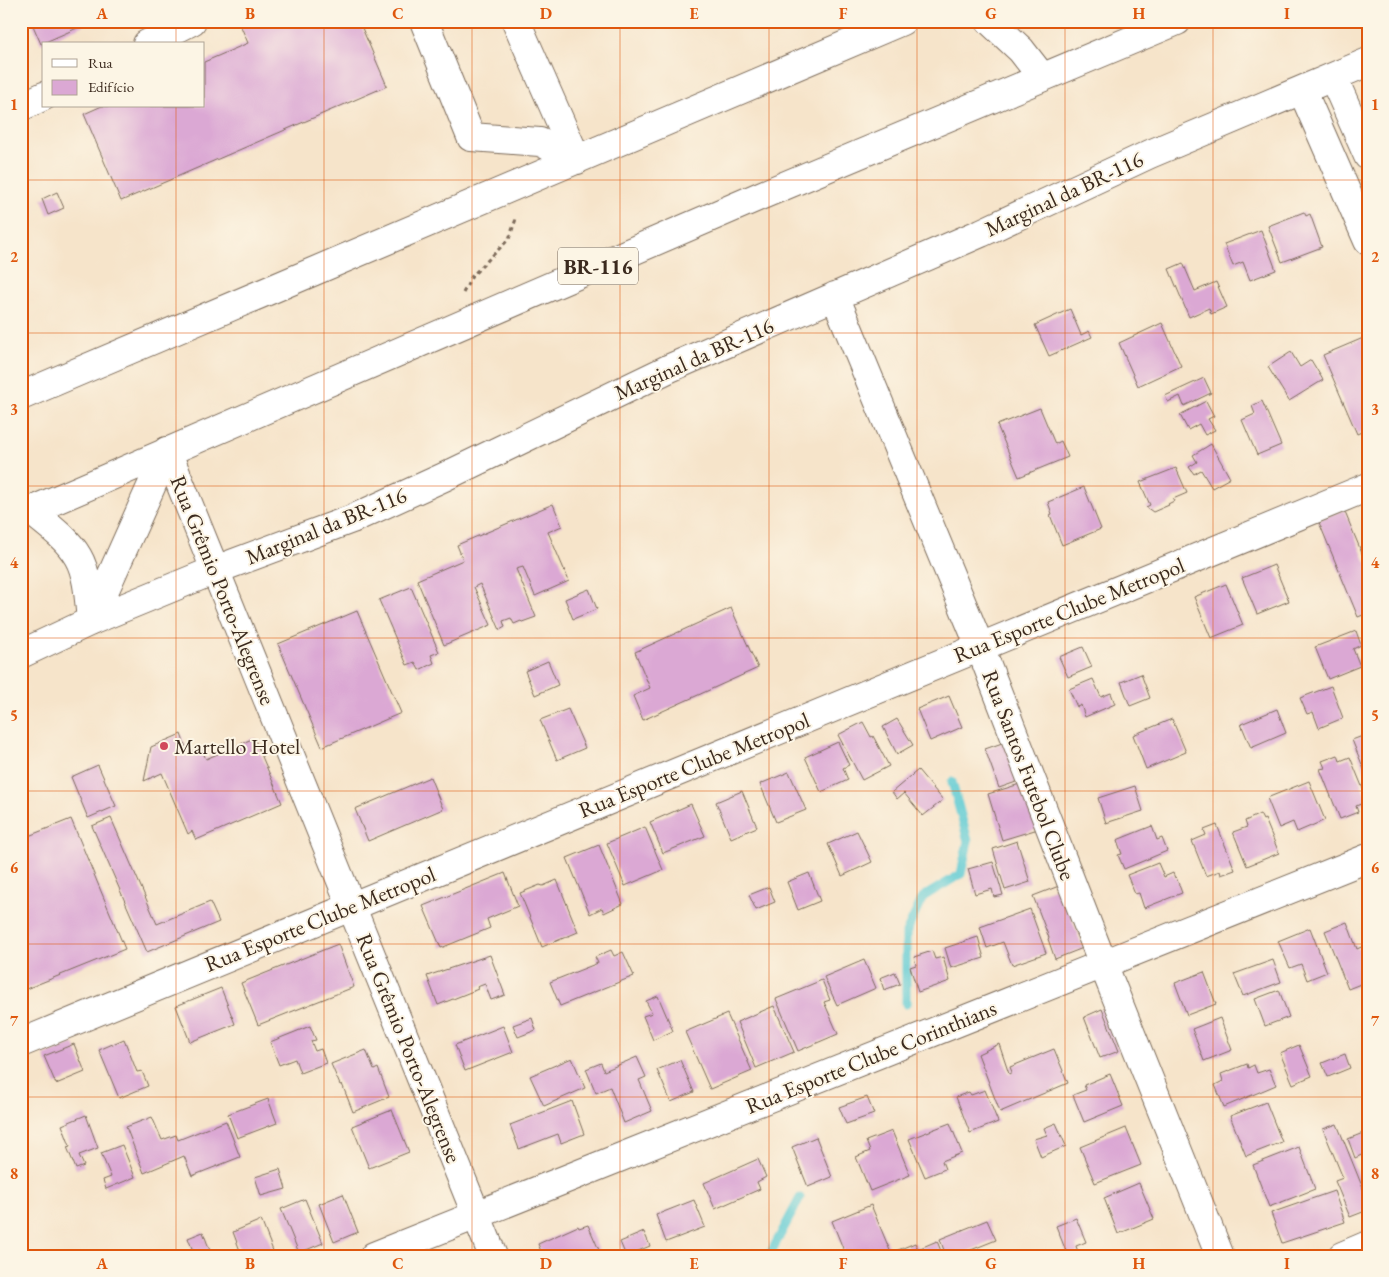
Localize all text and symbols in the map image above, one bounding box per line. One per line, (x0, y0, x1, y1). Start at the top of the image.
text: A (95, 3, 108, 24)
text: B (245, 3, 255, 24)
text: C (392, 3, 404, 24)
text: D (540, 3, 552, 24)
text: E (689, 3, 699, 24)
text: F (839, 3, 848, 24)
text: G (985, 3, 997, 24)
text: H (1133, 3, 1146, 24)
text: I (1284, 3, 1290, 24)
legend (42, 42, 205, 108)
text: Rua (88, 53, 113, 72)
text: Edifício (88, 77, 134, 96)
text: 1 (10, 94, 18, 115)
text: 1 (1371, 94, 1379, 115)
street label: Marginal da BR-116 (980, 145, 1148, 243)
text: 2 (10, 246, 19, 267)
text: 2 (1371, 246, 1380, 267)
road number: BR-116 (558, 248, 638, 284)
street label: Marginal da BR-116 (610, 311, 778, 407)
text: 3 (10, 399, 18, 420)
text: 3 (1371, 399, 1379, 420)
street label: Rua Grêmio Porto-Alegrense (164, 471, 283, 709)
street label: Marginal da BR-116 (241, 480, 411, 572)
street label: Rua Esporte Clube Metropol (949, 550, 1189, 670)
text: 4 (10, 552, 19, 573)
text: 4 (1371, 552, 1380, 573)
street label: Rua Santos Futebol Clube (976, 666, 1083, 885)
text: 5 (10, 705, 18, 726)
street label: Rua Esporte Clube Metropol (574, 705, 814, 825)
text: 5 (1371, 705, 1379, 726)
place label: Martello Hotel (174, 732, 300, 761)
marker: Martello Hotel (158, 740, 170, 752)
text: 6 (10, 857, 19, 878)
text: 6 (1371, 857, 1380, 878)
street label: Rua Esporte Clube Metropol (200, 859, 440, 979)
street label: Rua Grêmio Porto-Alegrense (350, 929, 469, 1167)
street label: Rua Esporte Clube Corinthians (741, 993, 1001, 1121)
text: 7 (10, 1010, 19, 1031)
text: 7 (1371, 1010, 1380, 1031)
text: 8 (10, 1163, 18, 1184)
text: 8 (1371, 1163, 1379, 1184)
text: A (95, 1253, 108, 1274)
text: B (245, 1253, 255, 1274)
text: C (392, 1253, 404, 1274)
text: D (540, 1253, 552, 1274)
text: E (689, 1253, 699, 1274)
text: F (839, 1253, 848, 1274)
text: G (985, 1253, 997, 1274)
text: H (1133, 1253, 1146, 1274)
text: I (1284, 1253, 1290, 1274)

